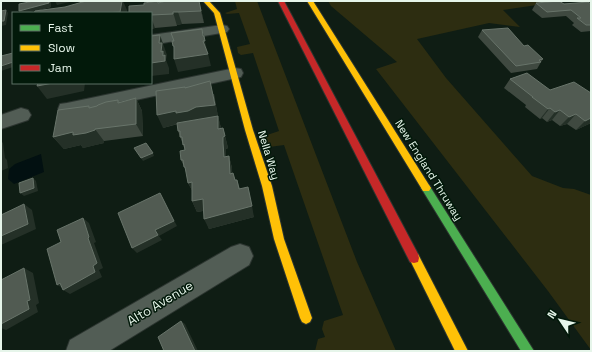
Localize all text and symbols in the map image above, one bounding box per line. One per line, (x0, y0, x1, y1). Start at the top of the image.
legend (12, 12, 152, 84)
text: Fast (48, 20, 73, 36)
text: Slow (48, 40, 75, 56)
text: Jam (48, 60, 72, 76)
street label: New England Thruway (392, 117, 466, 223)
street label: Nella Way (255, 129, 283, 181)
street label: Alto Avenue (124, 277, 196, 329)
north arrow (540, 300, 580, 340)
text: N (544, 307, 560, 321)

